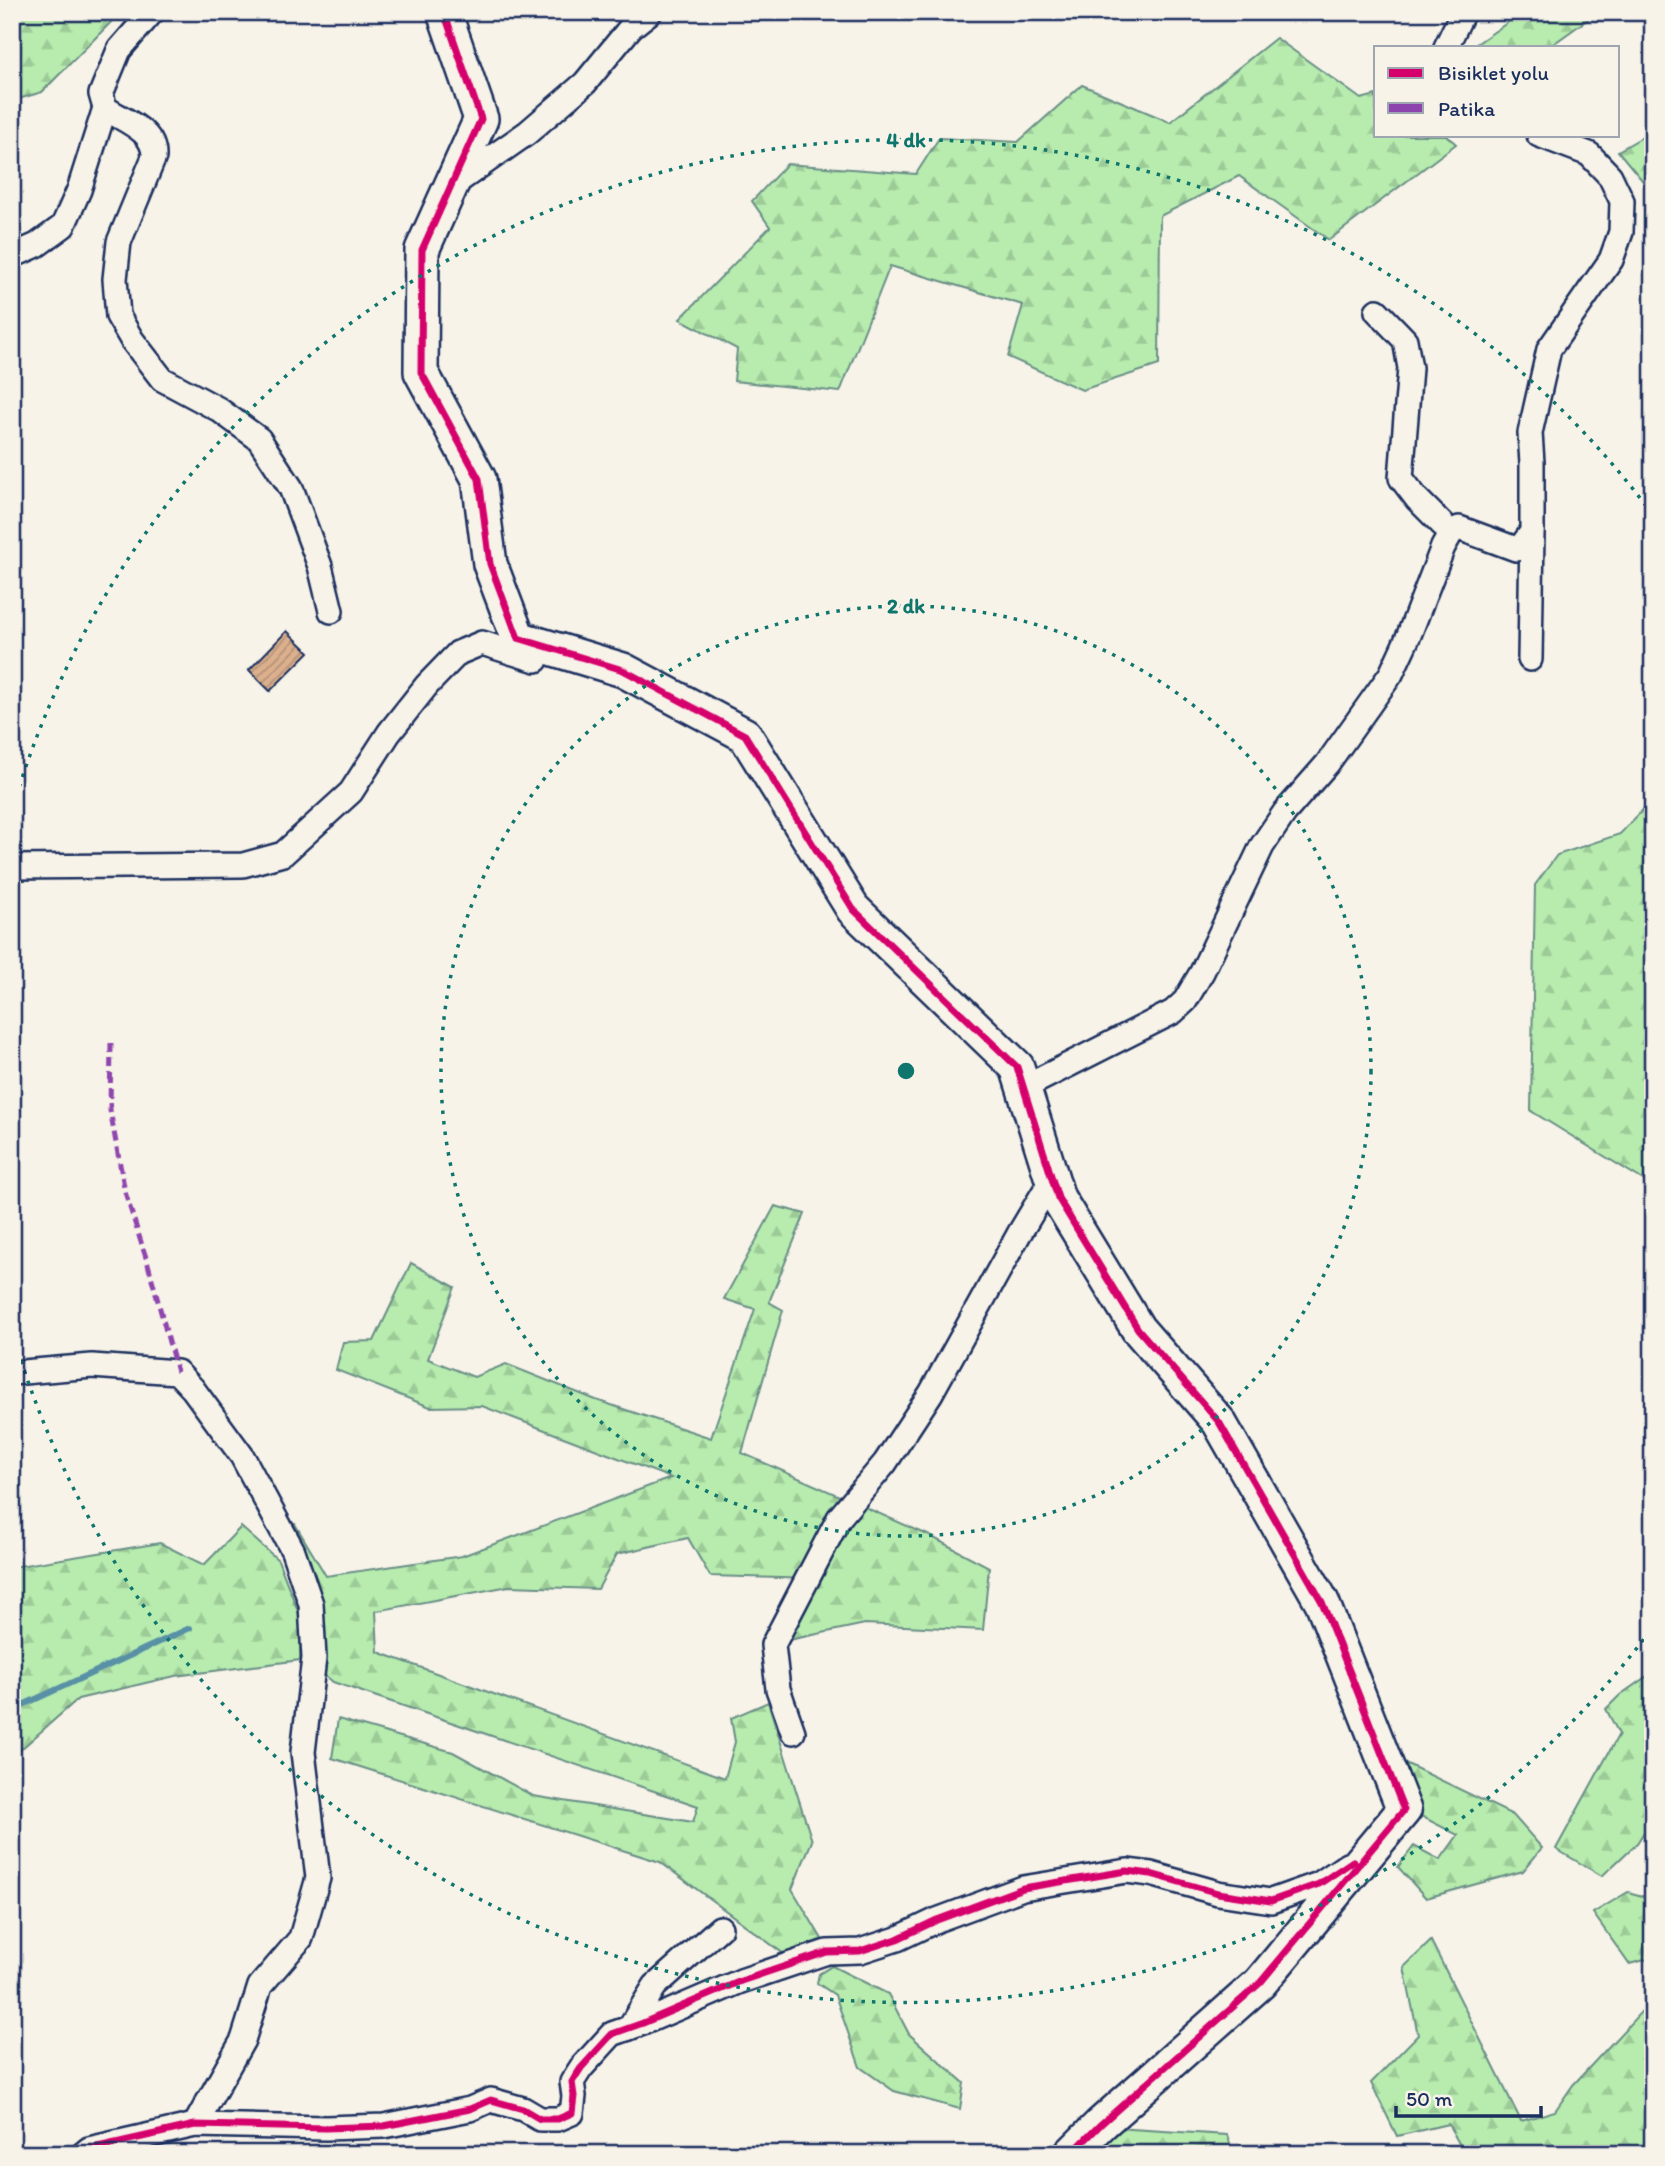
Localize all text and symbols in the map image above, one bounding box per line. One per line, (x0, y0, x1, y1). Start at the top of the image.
legend (1374, 46, 1620, 136)
text: Bisiklet yolu (1438, 60, 1549, 85)
text: Patika (1438, 96, 1495, 121)
text: 4 dk (886, 127, 926, 152)
text: 2 dk (887, 593, 925, 618)
centre of rings (894, 1059, 918, 1083)
scale bar (1396, 2075, 1541, 2119)
text: 50 m (1406, 2086, 1453, 2111)

